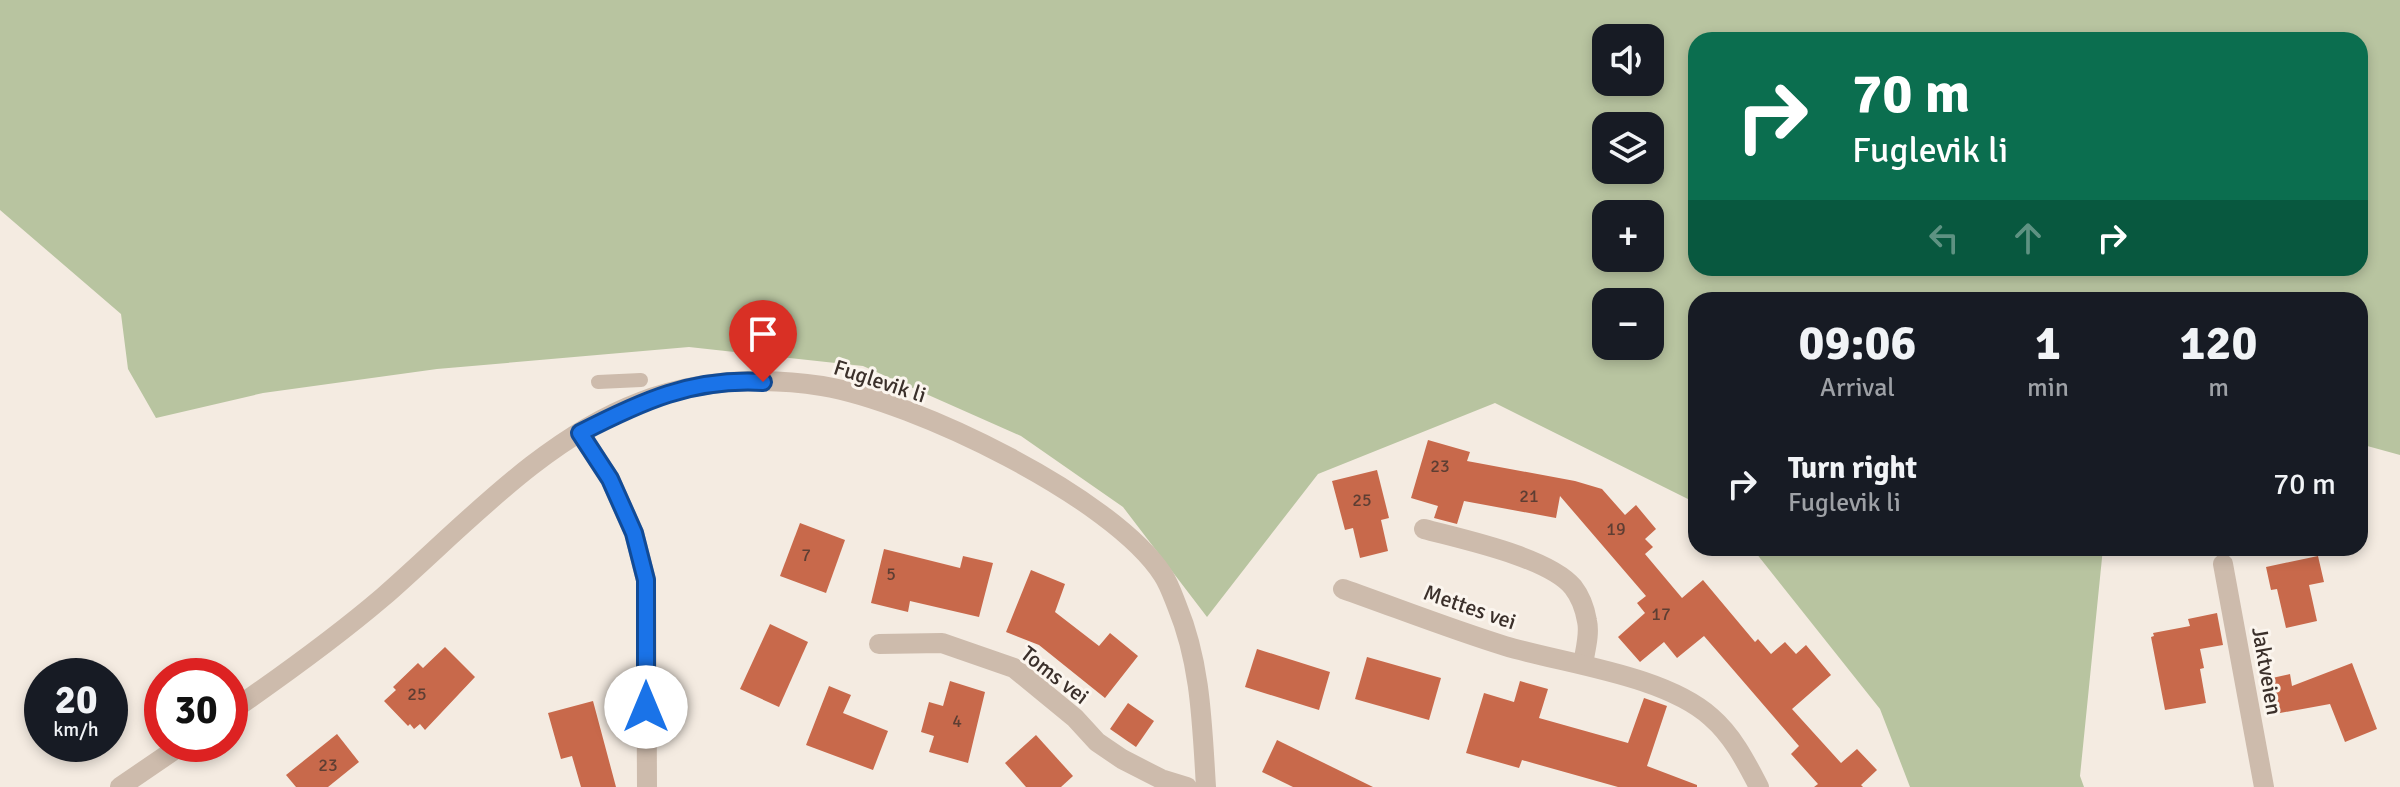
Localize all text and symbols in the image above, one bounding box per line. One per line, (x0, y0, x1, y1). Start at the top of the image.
map controls (1592, 24, 1664, 360)
button: sound (1592, 24, 1664, 96)
text: 70 m (1852, 59, 1970, 128)
icon: right (1720, 64, 1824, 168)
button: layers (1592, 112, 1664, 184)
text: Fuglevik li (1852, 128, 2008, 173)
button: + (1592, 200, 1664, 272)
icon: left (1922, 216, 1966, 260)
icon: ahead (2006, 216, 2050, 260)
icon: right (2090, 216, 2134, 260)
button: − (1592, 288, 1664, 360)
pin (729, 300, 797, 382)
icon: arrive (741, 312, 785, 356)
text: 09:06 (1799, 314, 1916, 373)
text: 1 (2035, 314, 2061, 373)
text: 120 (2180, 314, 2257, 373)
street label: Fuglevik li (830, 353, 930, 409)
text: Arrival (1820, 372, 1895, 404)
text: min (2027, 372, 2069, 404)
text: m (2208, 372, 2229, 404)
text: Turn right (1788, 450, 1917, 487)
house number: 23 (1430, 455, 1450, 477)
icon: right (1720, 462, 1764, 506)
text: 70 m (2273, 466, 2336, 503)
house number: 21 (1519, 485, 1539, 507)
text: Fuglevik li (1788, 487, 1901, 519)
house number: 25 (1352, 489, 1372, 511)
house number: 19 (1606, 518, 1626, 540)
house number: 7 (801, 544, 811, 566)
house number: 5 (886, 563, 896, 585)
street label: Mettes vei (1420, 579, 1520, 635)
house number: 17 (1651, 603, 1671, 625)
street label: Jaktveien (2246, 625, 2288, 717)
street label: Toms vei (1016, 640, 1094, 710)
speed limit sign: 30 (144, 658, 248, 762)
position arrow (604, 665, 688, 749)
text: 20 (54, 675, 98, 725)
house number: 25 (407, 683, 427, 705)
house number: 4 (952, 710, 962, 732)
text: km/h (53, 717, 99, 742)
house number: 23 (318, 754, 338, 776)

